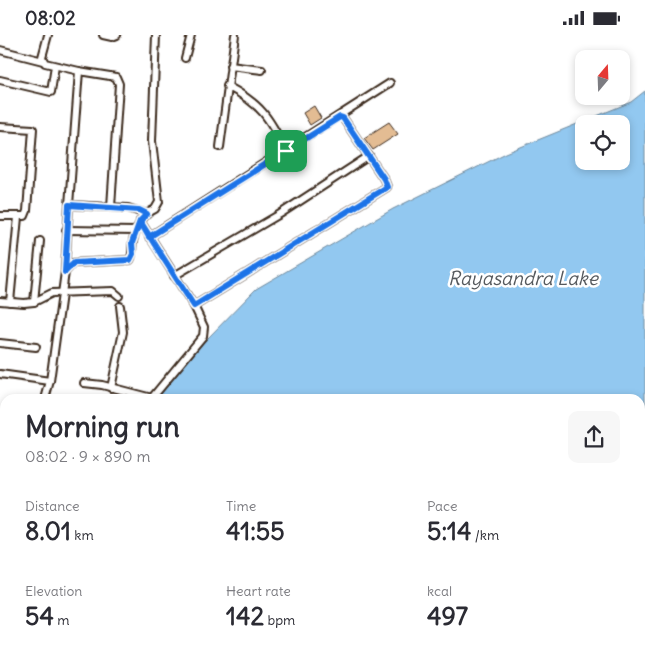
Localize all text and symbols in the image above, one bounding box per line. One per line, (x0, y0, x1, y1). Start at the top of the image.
text: 08:02 (25, 6, 76, 30)
north arrow (575, 50, 630, 105)
map controls (575, 50, 630, 170)
button: locate (575, 115, 630, 170)
pin (265, 130, 307, 172)
icon: arrive (272, 137, 300, 165)
water label: Rayasandra Lake (448, 266, 600, 290)
text: Morning run (25, 409, 180, 445)
button: share (568, 411, 620, 463)
text: 08:02 · 9 × 890 m (25, 446, 151, 466)
text: Distance (25, 497, 80, 515)
text: Time (226, 497, 256, 515)
text: Pace (427, 497, 457, 515)
text: 8.01 (25, 515, 71, 547)
text: 41:55 (226, 515, 285, 547)
text: 5:14 (427, 515, 471, 547)
text: km (71, 526, 94, 544)
text: /km (471, 526, 499, 544)
text: Elevation (25, 582, 82, 600)
text: Heart rate (226, 582, 291, 600)
text: kcal (427, 582, 452, 600)
text: 54 (25, 600, 54, 632)
text: 142 (226, 600, 264, 632)
text: 497 (427, 600, 468, 632)
text: m (54, 611, 69, 629)
text: bpm (264, 611, 295, 629)

